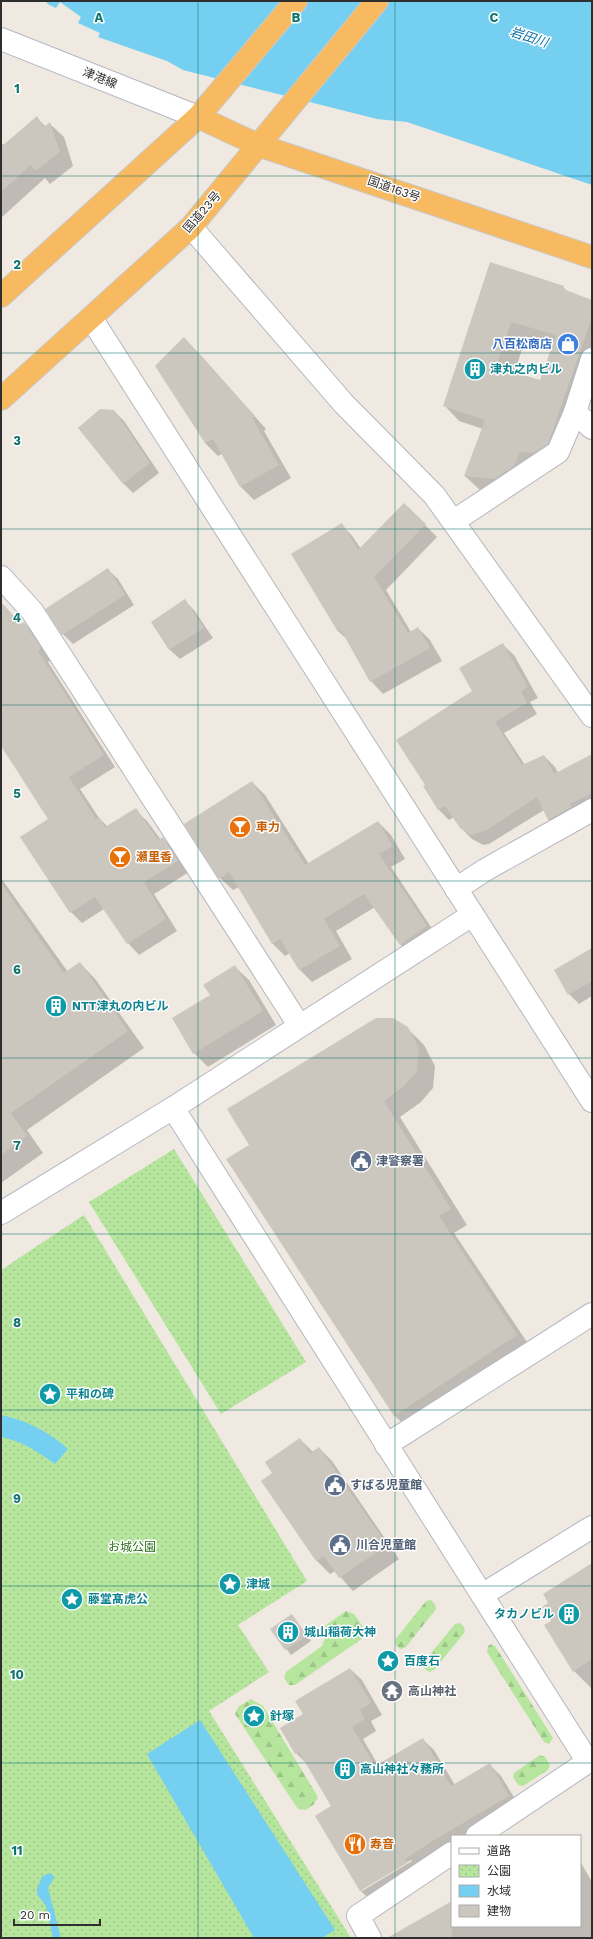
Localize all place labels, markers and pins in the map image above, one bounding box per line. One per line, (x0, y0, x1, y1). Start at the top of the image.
shop icon: 八百松商店 (555, 331, 581, 357)
place label: 八百松商店 (492, 337, 552, 351)
building icon: 津丸之内ビル (462, 356, 488, 382)
place label: 津丸之内ビル (490, 362, 562, 376)
bar icon: 車力 (227, 814, 253, 840)
place label: 車力 (256, 820, 280, 834)
bar icon: 瀬里香 (107, 844, 133, 870)
place label: 瀬里香 (136, 850, 172, 864)
building icon: NTT津丸の内ビル (43, 993, 69, 1019)
place label: NTT津丸の内ビル (72, 999, 169, 1013)
public building icon: 津警察署 (348, 1148, 374, 1174)
place label: 津警察署 (376, 1154, 424, 1168)
place icon: 平和の碑 (37, 1381, 63, 1407)
place label: 平和の碑 (66, 1387, 114, 1401)
public building icon: すばる児童館 (322, 1472, 348, 1498)
place label: すばる児童館 (350, 1478, 422, 1492)
public building icon: 川合児童館 (327, 1532, 353, 1558)
place label: 川合児童館 (356, 1538, 416, 1552)
place icon: 津城 (217, 1571, 243, 1597)
place label: 津城 (246, 1577, 270, 1591)
place icon: 藤堂髙虎公 (59, 1586, 85, 1612)
place label: 藤堂髙虎公 (88, 1592, 148, 1606)
building icon: タカノビル (556, 1601, 582, 1627)
place label: タカノビル (494, 1607, 554, 1621)
building icon: 城山稲荷大神 (275, 1619, 301, 1645)
place label: 城山稲荷大神 (304, 1625, 376, 1639)
place icon: 百度石 (375, 1648, 401, 1674)
place label: 百度石 (404, 1654, 440, 1668)
temple icon: 高山神社 (379, 1678, 405, 1704)
place label: 高山神社 (408, 1684, 456, 1698)
place icon: 針塚 (241, 1703, 267, 1729)
place label: 針塚 (270, 1709, 294, 1723)
building icon: 高山神社々務所 (332, 1756, 358, 1782)
place label: 高山神社々務所 (360, 1762, 444, 1776)
restaurant icon: 寿音 (342, 1831, 368, 1857)
place label: 寿音 (370, 1837, 394, 1851)

